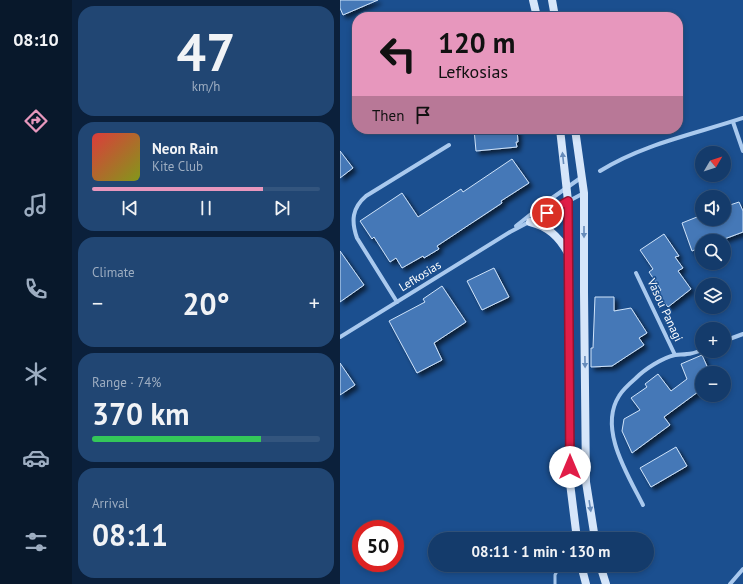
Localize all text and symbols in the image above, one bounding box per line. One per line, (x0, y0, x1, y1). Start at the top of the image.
text: 47 (177, 18, 235, 85)
text: 120 m (438, 24, 515, 61)
text: 08:10 (13, 28, 59, 51)
icon: left (372, 28, 424, 80)
text: Lefkosias (438, 60, 508, 83)
text: km/h (192, 78, 220, 95)
icon: arrive (412, 104, 434, 126)
text: Then (372, 106, 404, 125)
icon: directions (22, 107, 50, 135)
text: Neon Rain (152, 139, 218, 158)
north arrow (695, 146, 731, 182)
map controls (695, 146, 731, 402)
one-way arrow (560, 152, 566, 164)
text: Kite Club (152, 158, 203, 175)
button: sound (695, 190, 731, 226)
icon: music (22, 191, 50, 219)
pin (530, 196, 564, 230)
icon: previous (119, 197, 141, 219)
icon: pause (195, 197, 217, 219)
icon: next (271, 197, 293, 219)
icon: arrive (536, 202, 558, 224)
one-way arrow (581, 226, 587, 239)
button: search (695, 234, 731, 270)
street label: Lefkosias (396, 257, 444, 294)
text: Climate (92, 264, 135, 281)
icon: phone (22, 275, 50, 303)
street label: Vasou Panagi (644, 275, 687, 344)
button: layers (695, 278, 731, 314)
text: 20° (182, 284, 230, 323)
text: − (92, 289, 103, 317)
text: + (309, 289, 320, 317)
button: + (695, 322, 731, 358)
one-way arrow (581, 356, 588, 368)
icon: climate (22, 360, 50, 388)
button: − (695, 366, 731, 402)
text: Range · 74% (92, 374, 161, 391)
text: 370 km (92, 394, 190, 433)
icon: car (22, 444, 50, 472)
position arrow (549, 446, 591, 488)
text: Arrival (92, 495, 128, 512)
one-way arrow (587, 500, 593, 512)
text: 08:11 (92, 515, 168, 554)
speed limit sign: 50 (352, 520, 404, 572)
icon: filters (22, 528, 50, 556)
text: 08:11 · 1 min · 130 m (472, 542, 610, 561)

